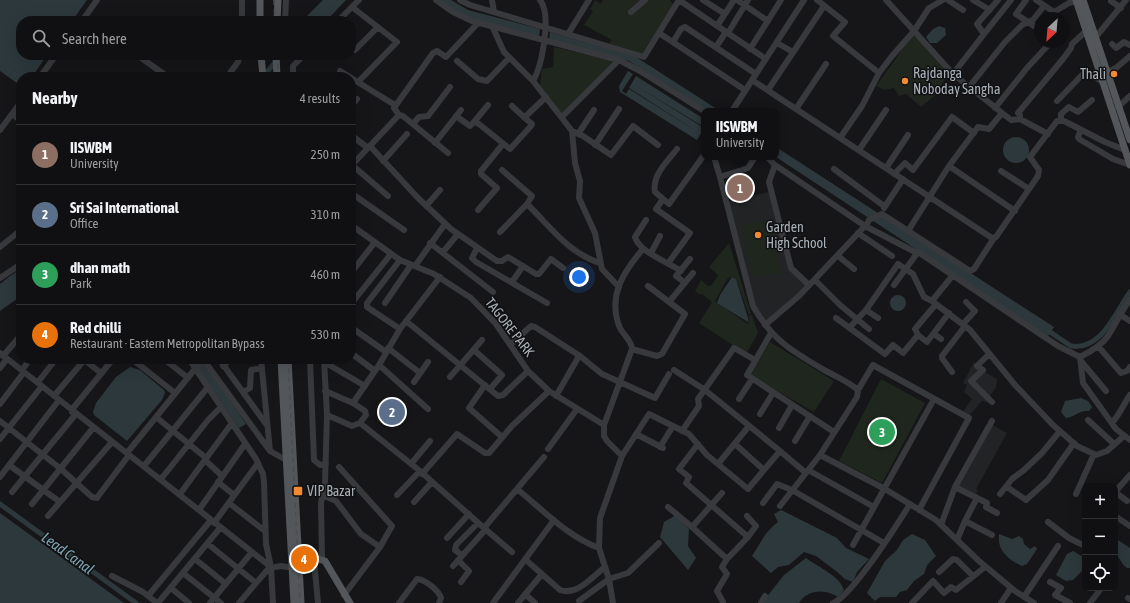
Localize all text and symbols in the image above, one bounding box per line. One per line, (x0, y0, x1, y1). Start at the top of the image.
north arrow (1034, 12, 1070, 48)
search box (16, 16, 356, 60)
icon: search (30, 27, 52, 49)
text: Search here (62, 30, 127, 47)
place label: Rajdanga Noboday Sangha (913, 65, 1000, 97)
place label: Thali (1080, 66, 1106, 82)
marker: Thali (1109, 69, 1119, 79)
marker: Rajdanga Noboday Sangha (900, 76, 910, 86)
text: Nearby (32, 88, 78, 108)
text: 4 results (300, 91, 340, 106)
popup (701, 108, 779, 160)
text: IISWBM (716, 118, 758, 135)
text: University (716, 135, 764, 150)
text: IISWBM (70, 139, 112, 156)
text: 1 (42, 147, 48, 162)
text: 250 m (311, 147, 340, 162)
text: University (70, 156, 119, 171)
pin: 1 (727, 173, 753, 203)
text: Sri Sai International (70, 199, 179, 216)
text: 2 (42, 207, 48, 222)
text: 310 m (311, 207, 340, 222)
text: Office (70, 216, 98, 231)
place label: Garden High School (766, 219, 827, 251)
marker: Garden High School (753, 230, 763, 240)
text: dhan math (70, 259, 130, 276)
text: 3 (42, 267, 48, 282)
text: 460 m (311, 267, 340, 282)
your location (569, 267, 589, 287)
text: Park (70, 276, 92, 291)
street label: TAGORE PARK (482, 295, 538, 360)
text: Red chilli (70, 319, 121, 336)
text: 4 (42, 327, 48, 342)
text: 530 m (311, 327, 340, 342)
text: Restaurant · Eastern Metropolitan Bypass (70, 336, 264, 351)
pin: 2 (379, 397, 405, 427)
pin: 3 (869, 417, 895, 447)
place label: VIP Bazar (307, 483, 356, 499)
map controls (1082, 483, 1118, 591)
button: + (1082, 483, 1118, 519)
marker: VIP Bazar (292, 485, 304, 497)
button: − (1082, 519, 1118, 555)
water label: Lead Canal (39, 528, 97, 578)
pin: 4 (291, 544, 317, 574)
button: locate (1082, 555, 1118, 591)

